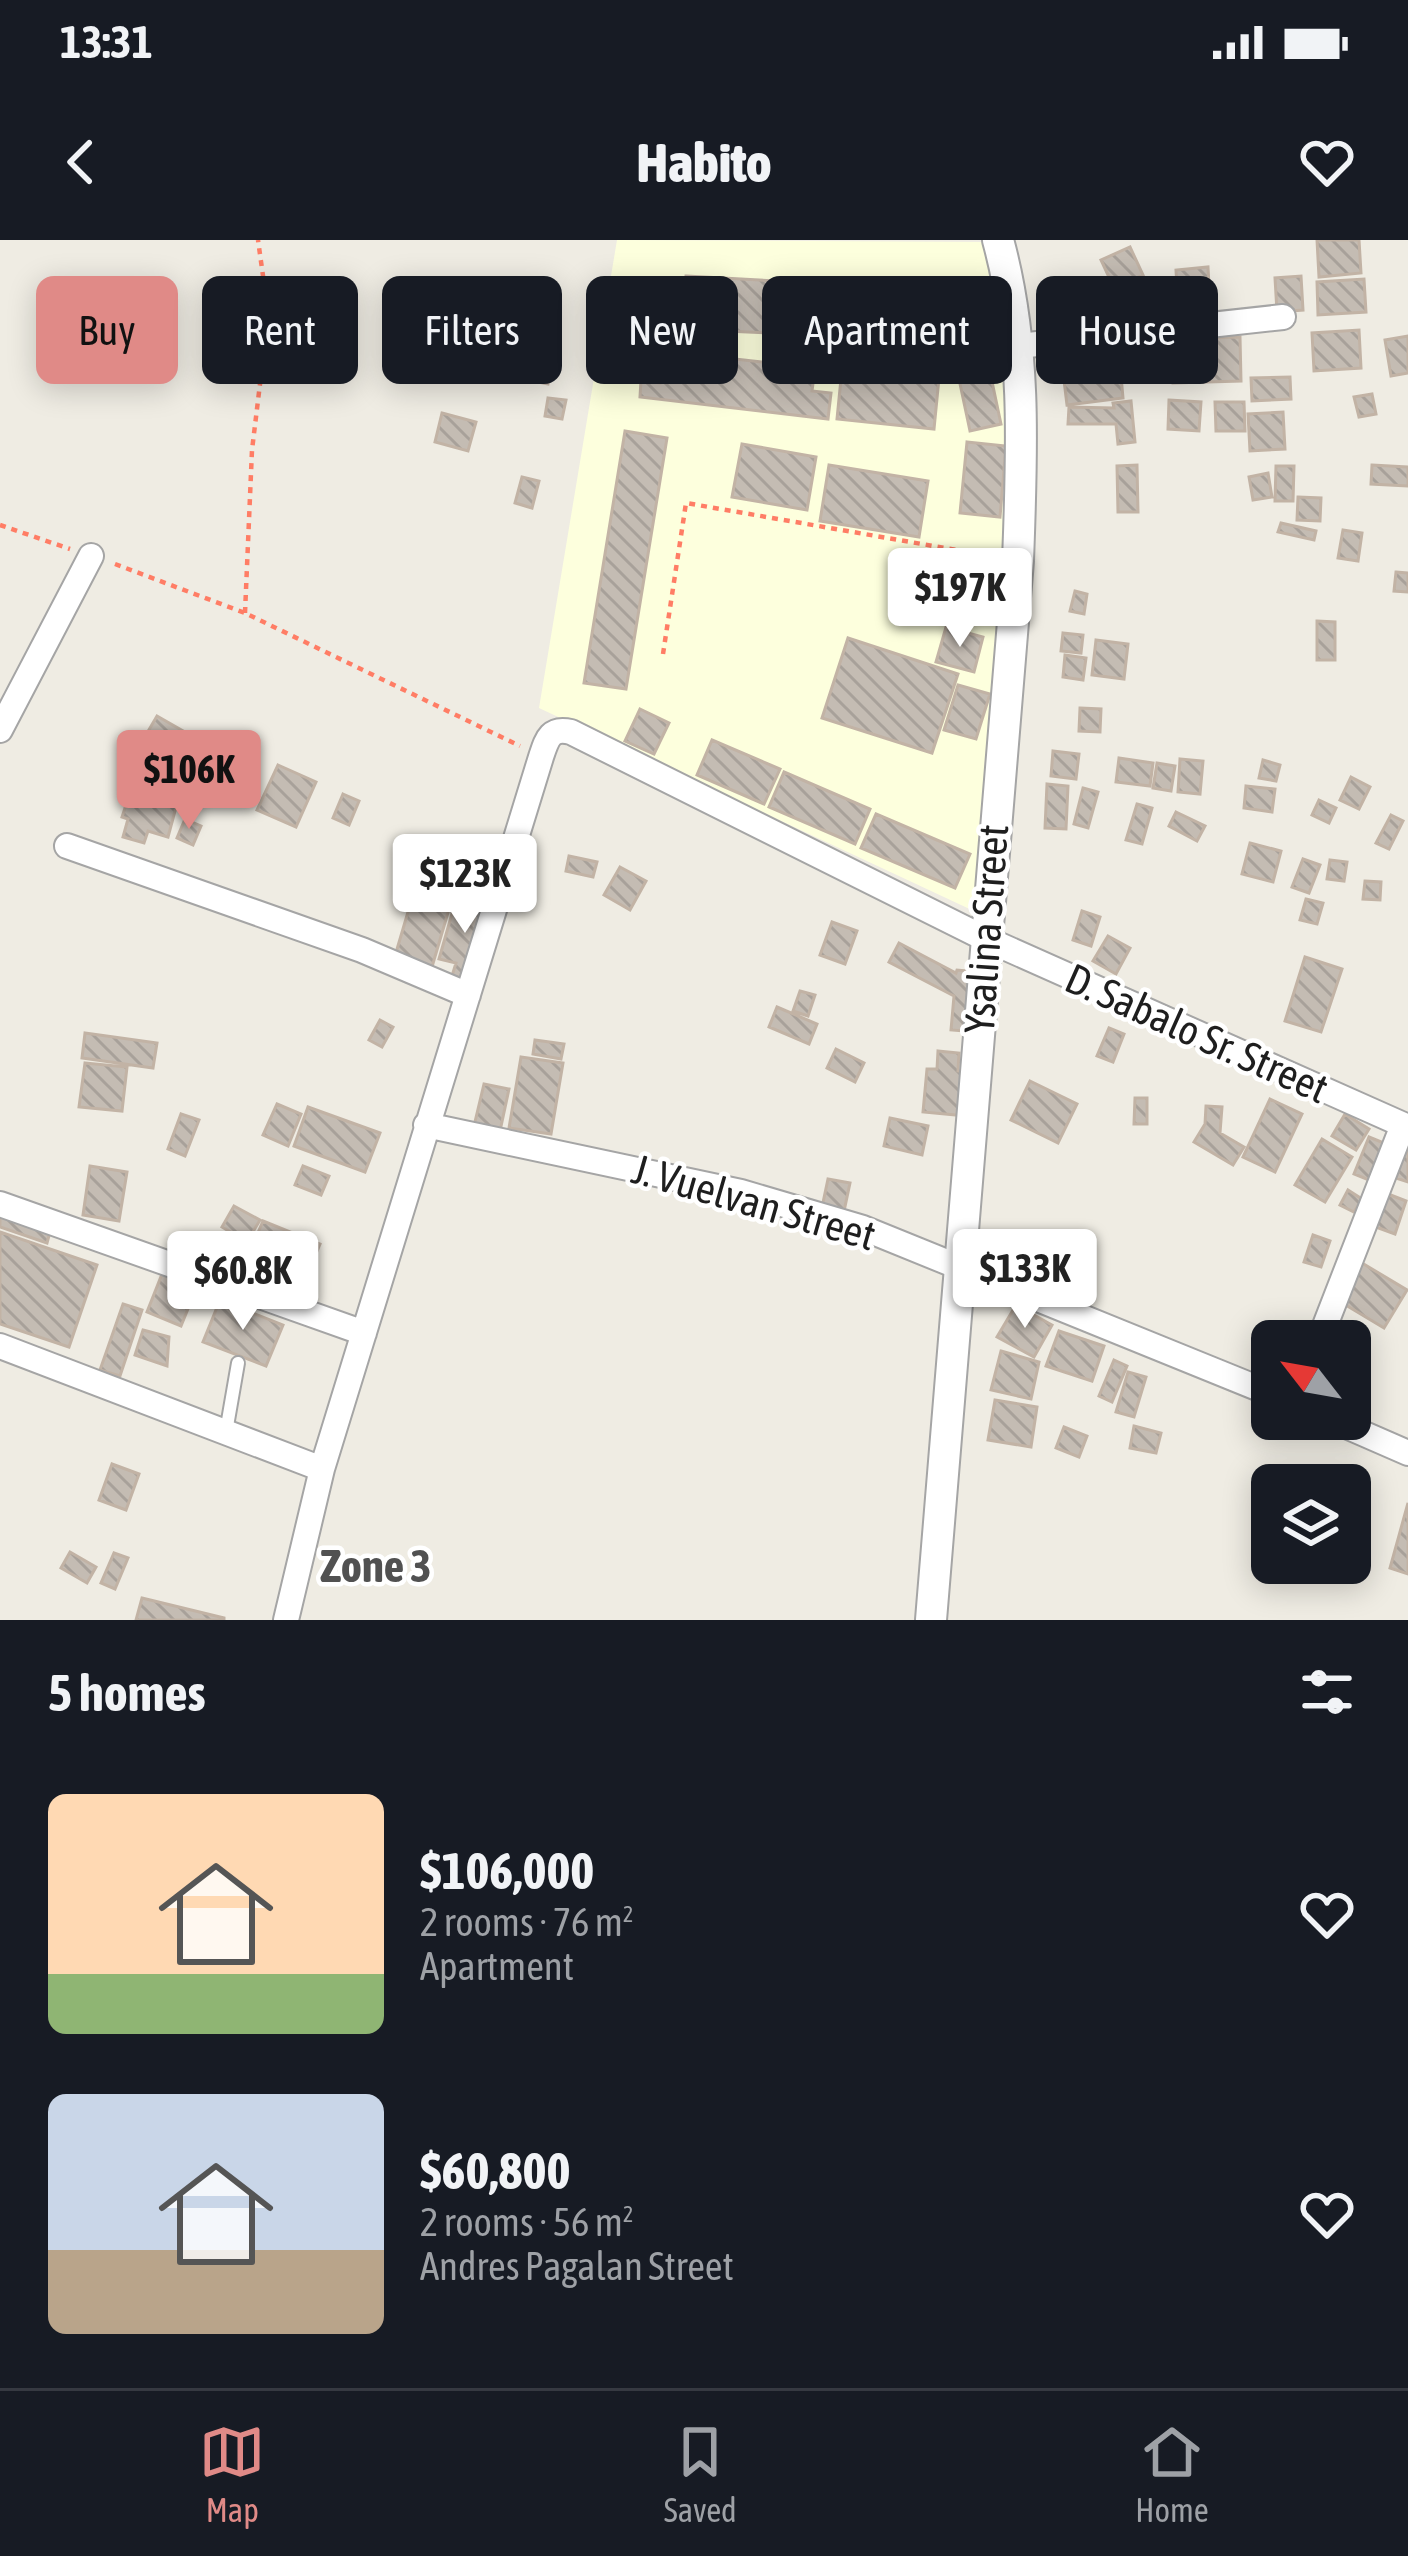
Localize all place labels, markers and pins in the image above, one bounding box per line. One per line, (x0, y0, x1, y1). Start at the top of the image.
pin: $197K (876, 548, 1044, 650)
pin: $106K (105, 730, 273, 832)
pin: $123K (381, 834, 549, 936)
pin: $133K (941, 1229, 1109, 1331)
pin: $60.8K (145, 1231, 341, 1333)

